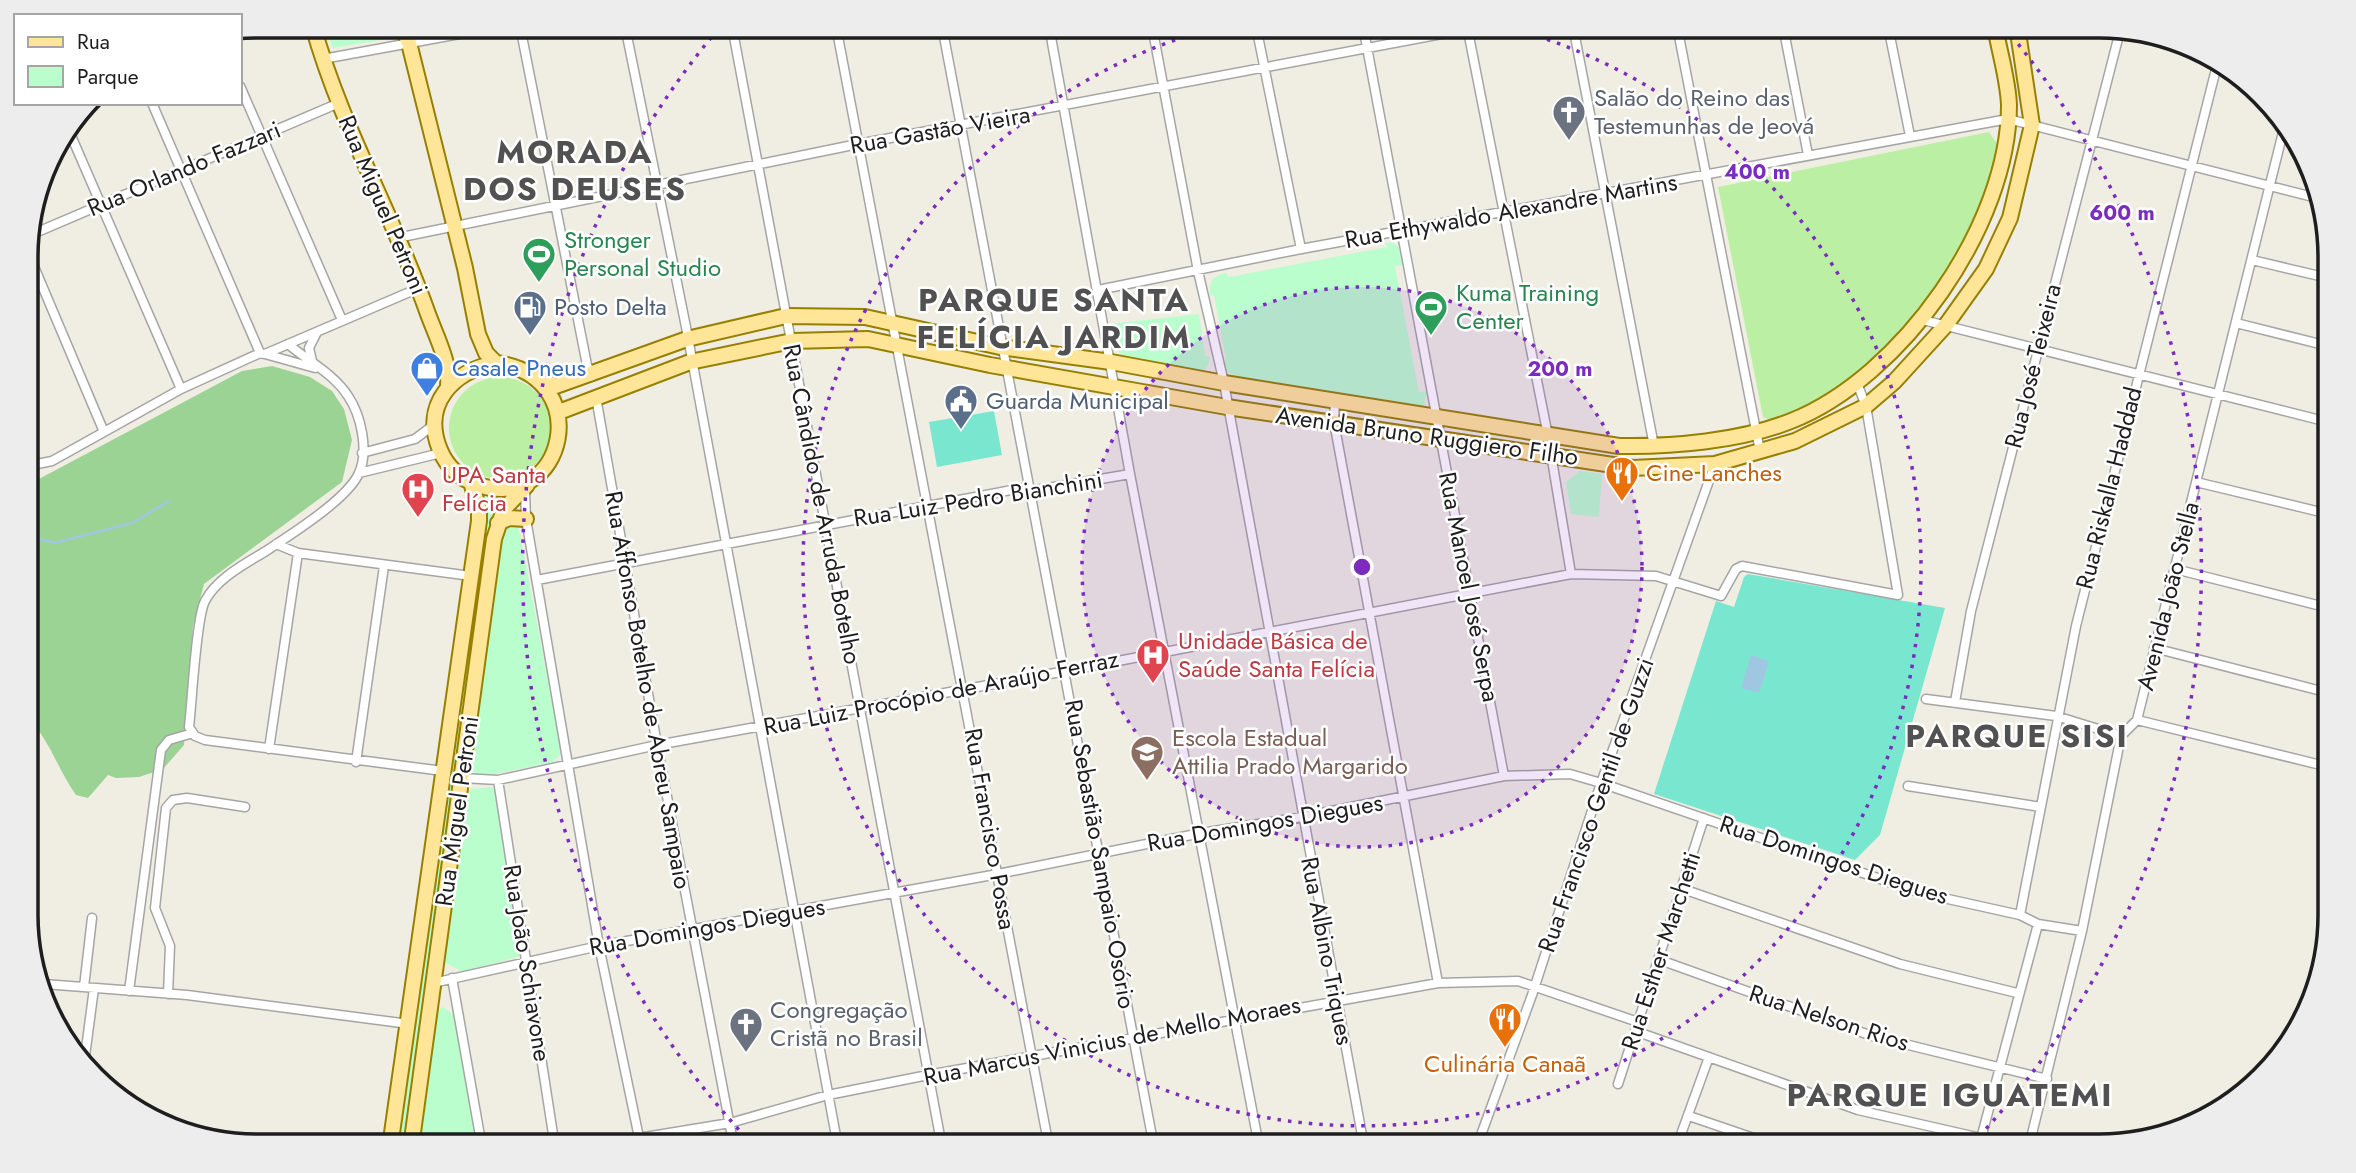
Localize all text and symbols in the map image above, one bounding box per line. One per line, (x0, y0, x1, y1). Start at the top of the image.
legend (14, 14, 242, 105)
text: Rua (77, 27, 110, 57)
text: Parque (77, 62, 139, 92)
place label: Salão do Reino das Testemunhas de Jeová (1594, 80, 1814, 143)
church icon: Salão do Reino das Testemunhas de Jeová (1550, 93, 1588, 142)
street label: Rua Gastão Vieira (847, 96, 1033, 163)
street label: Rua Miguel Petroni (330, 110, 437, 300)
street label: Rua Orlando Fazzari (82, 112, 286, 225)
district label: MORADA DOS DEUSES (463, 129, 687, 212)
text: 400 m (1724, 157, 1790, 187)
street label: Rua Ethywaldo Alexandre Martins (1342, 164, 1680, 257)
text: 600 m (2089, 198, 2155, 228)
place label: Stronger Personal Studio (564, 222, 721, 285)
sports icon: Stronger Personal Studio (520, 235, 558, 284)
place label: Kuma Training Center (1456, 275, 1599, 338)
district label: PARQUE SANTA FELÍCIA JARDIM (917, 277, 1191, 360)
street label: Rua José Teixeira (1995, 280, 2070, 452)
fuel station icon: Posto Delta (511, 288, 549, 337)
sports icon: Kuma Training Center (1412, 288, 1450, 337)
place label: Posto Delta (554, 289, 667, 324)
street label: Rua Cândido de Arruda Botelho (774, 341, 871, 667)
shop icon: Casale Pneus (408, 349, 446, 398)
place label: Casale Pneus (452, 350, 586, 385)
text: 200 m (1527, 354, 1593, 384)
public building icon: Guarda Municipal (942, 382, 980, 431)
place label: Guarda Municipal (986, 383, 1169, 418)
street label: Rua Riskalla Haddad (2066, 383, 2151, 593)
street label: Avenida Bruno Ruggiero Filho (1274, 397, 1581, 474)
restaurant icon: Cine Lanches (1603, 454, 1641, 503)
place label: Cine Lanches (1646, 455, 1782, 490)
place label: UPA Santa Felícia (442, 457, 546, 520)
street label: Rua Luiz Pedro Bianchini (851, 462, 1105, 535)
street label: Rua Manoel José Serpa (1430, 469, 1509, 705)
hospital icon: UPA Santa Felícia (399, 470, 437, 519)
street label: Rua Affonso Botelho de Abreu Sampaio (596, 488, 701, 892)
street label: Avenida João Stella (2127, 498, 2208, 694)
centre of rings (1350, 555, 1374, 579)
place label: Unidade Básica de Saúde Santa Felícia (1178, 623, 1375, 686)
hospital icon: Unidade Básica de Saúde Santa Felícia (1134, 636, 1172, 685)
street label: Rua Luiz Procópio de Araújo Ferraz (760, 641, 1121, 744)
street label: Rua Francisco Gentil de Guzzi (1529, 653, 1662, 957)
street label: Rua Sebastião Sampaio Osório (1056, 696, 1145, 1011)
street label: Rua Miguel Petroni (426, 713, 487, 909)
district label: PARQUE SISI (1905, 713, 2129, 759)
place label: Escola Estadual Attilia Prado Margarido (1172, 720, 1408, 783)
street label: Rua Francisco Possa (956, 725, 1025, 933)
school or university icon: Escola Estadual Attilia Prado Margarido (1128, 733, 1166, 782)
street label: Rua Domingos Diegues (1144, 785, 1385, 860)
street label: Rua Domingos Diegues (1715, 806, 1953, 913)
street label: Rua Esther Marchetti (1612, 847, 1709, 1055)
street label: Rua Albino Triques (1292, 854, 1363, 1048)
street label: Rua João Schiavone (495, 862, 560, 1064)
street label: Rua Domingos Diegues (586, 889, 827, 964)
street label: Rua Nelson Rios (1745, 975, 1914, 1060)
street label: Rua Marcus Vinicius de Mello Moraes (920, 987, 1303, 1094)
place label: Congregação Cristã no Brasil (770, 992, 923, 1055)
restaurant icon: Culinária Canaã (1486, 1000, 1524, 1049)
church icon: Congregação Cristã no Brasil (727, 1005, 765, 1054)
place label: Culinária Canaã (1424, 1046, 1586, 1081)
district label: PARQUE IGUATEMI (1787, 1072, 2113, 1118)

